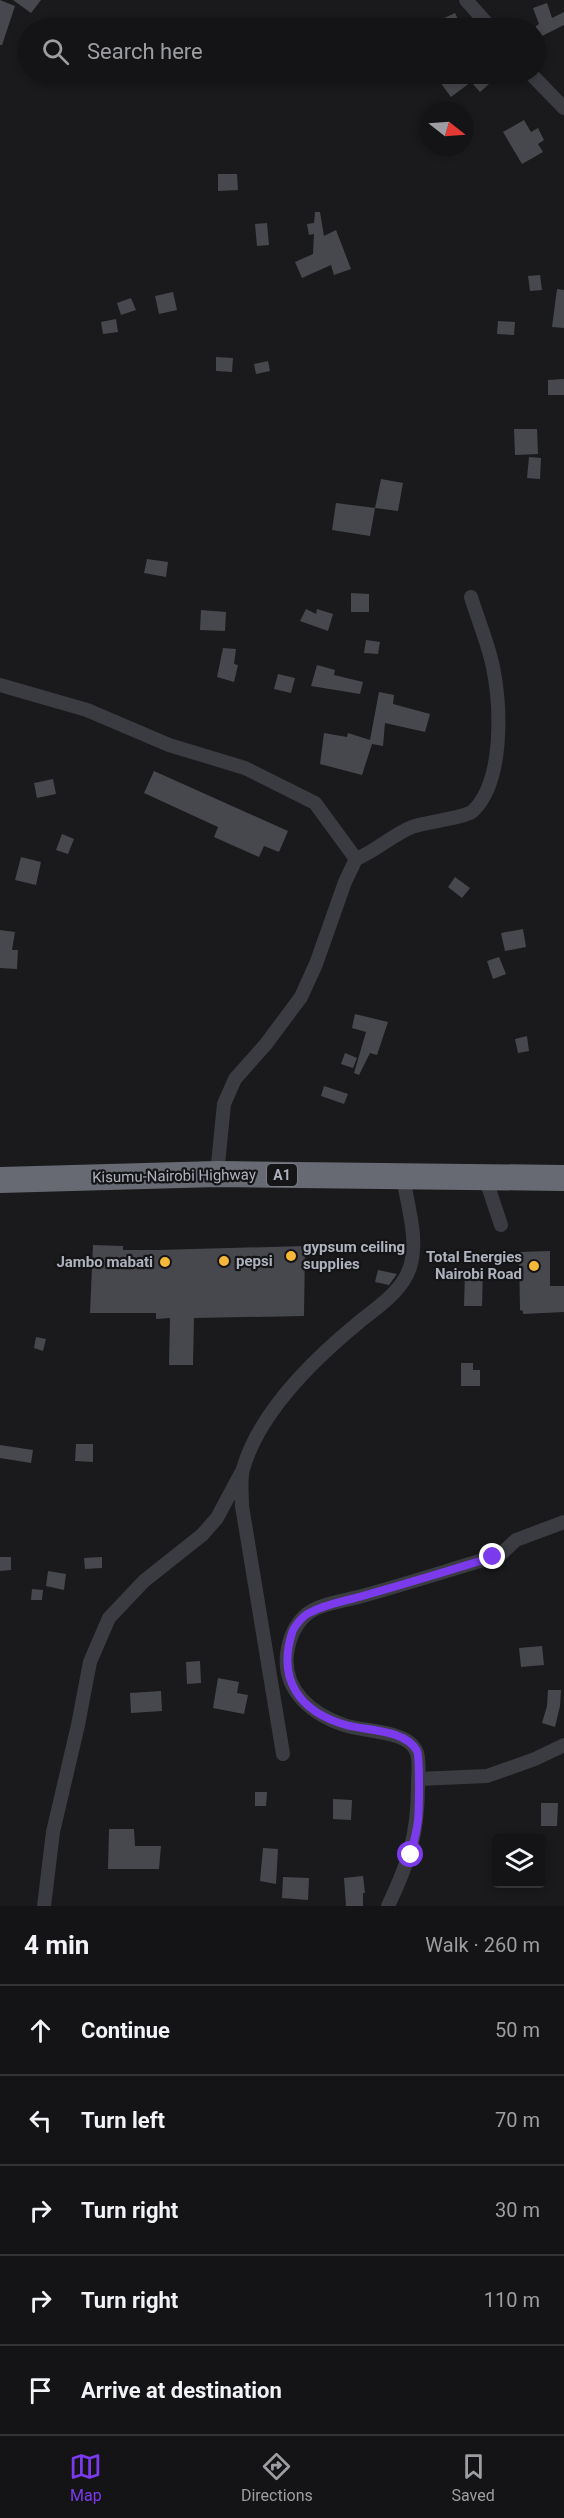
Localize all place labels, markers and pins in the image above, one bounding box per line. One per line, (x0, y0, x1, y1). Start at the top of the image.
place label: gypsum ceiling supplies (303, 1238, 405, 1273)
place label: Total Energies Nairobi Road (426, 1248, 522, 1283)
marker: gypsum ceiling supplies (284, 1249, 298, 1263)
place label: pepsi (236, 1252, 273, 1270)
place label: Jambo mabati (56, 1253, 153, 1271)
marker: pepsi (217, 1254, 231, 1268)
marker: Jambo mabati (158, 1255, 172, 1269)
marker: Total Energies Nairobi Road (527, 1259, 541, 1273)

